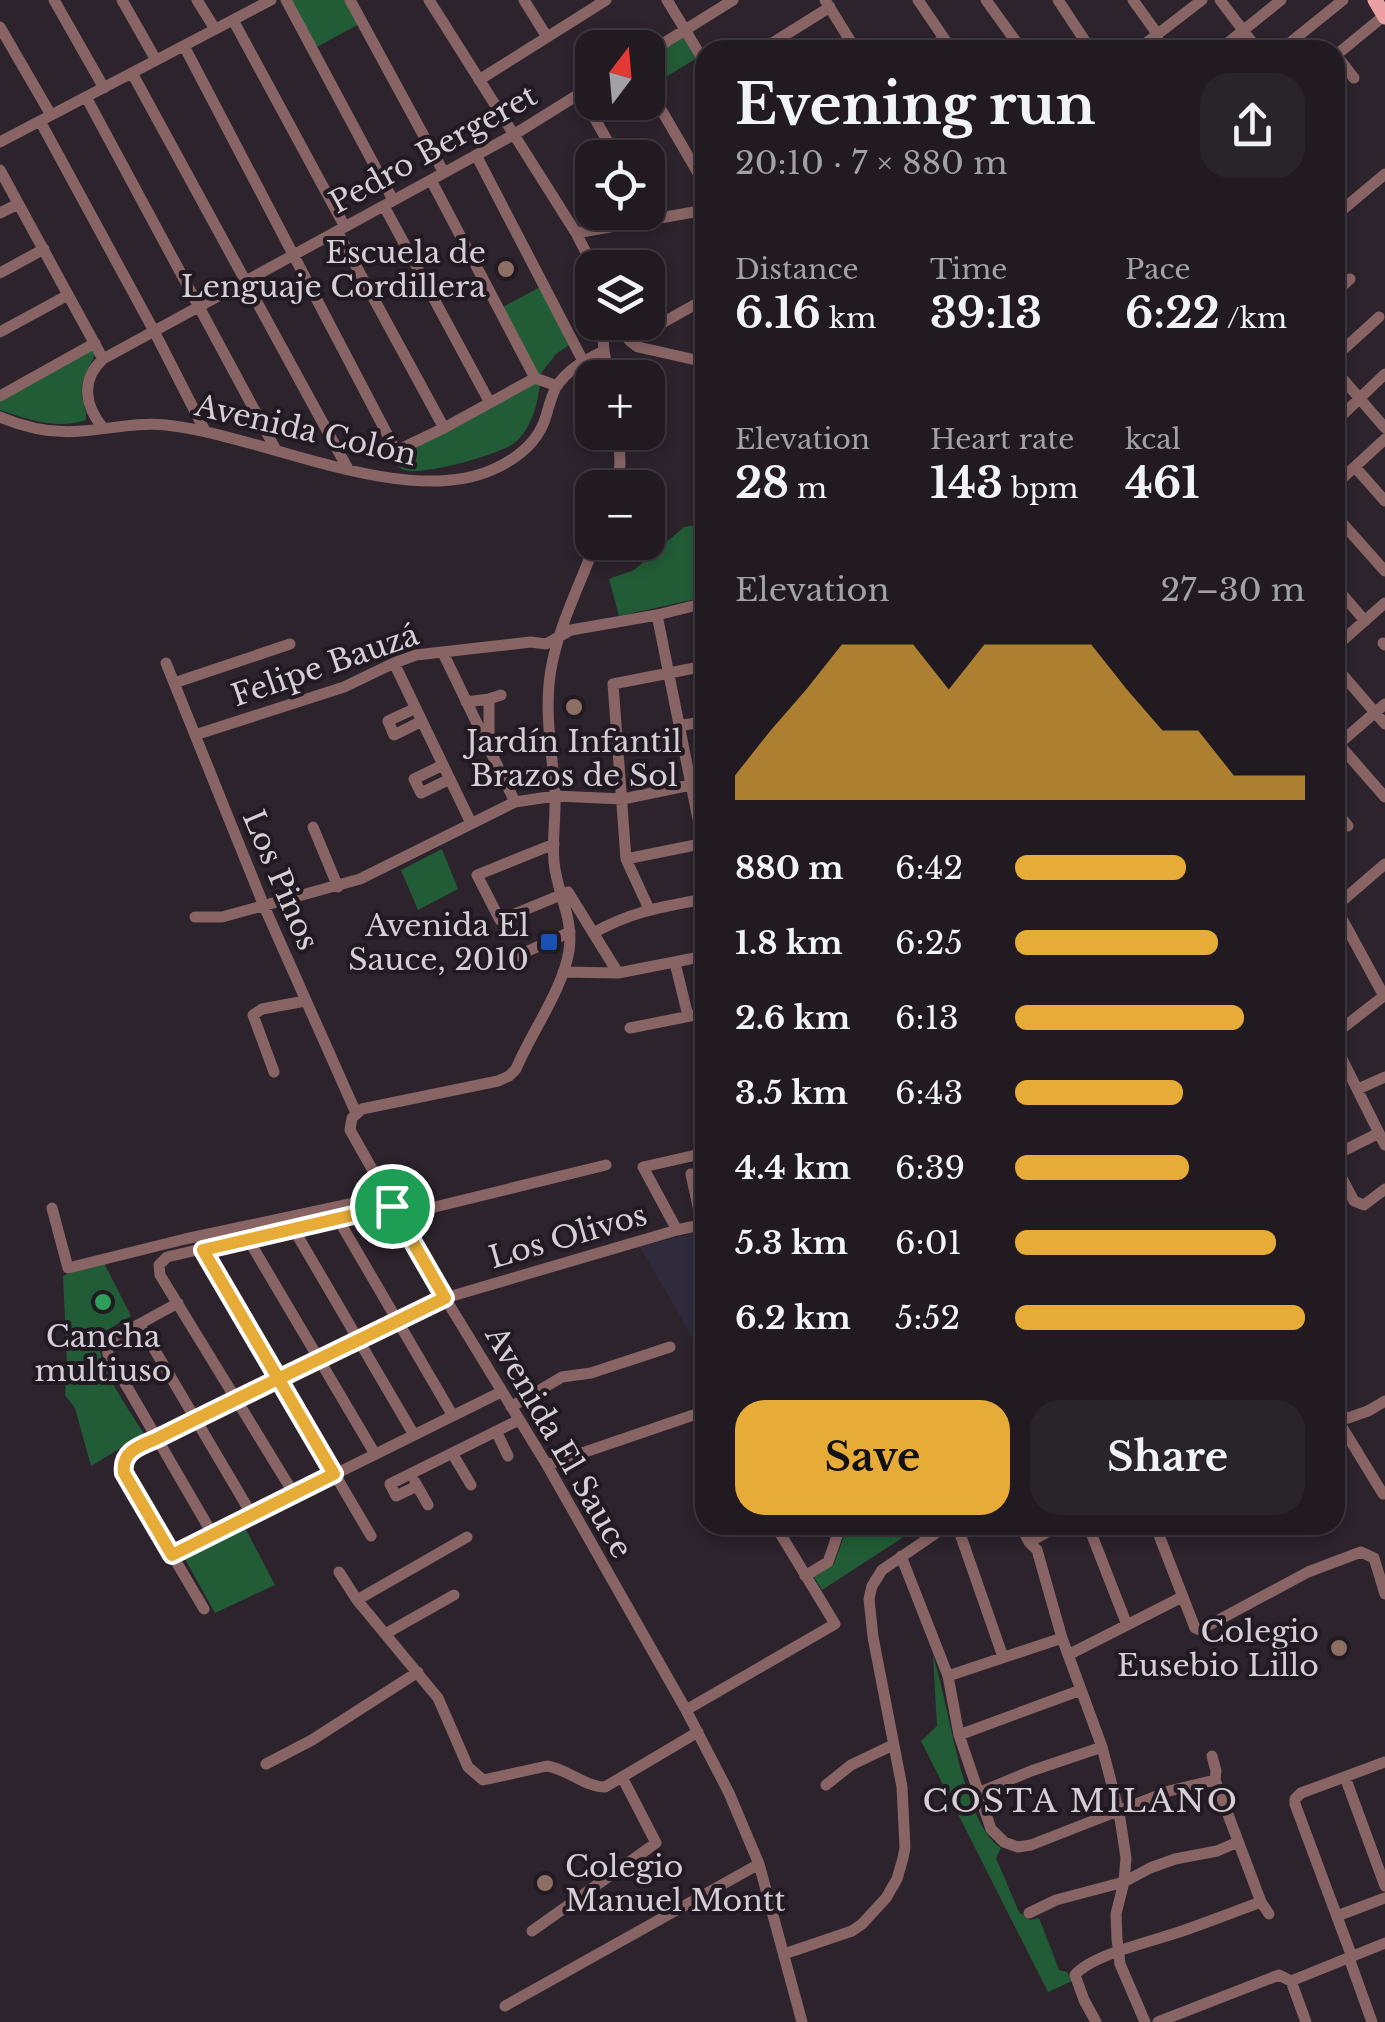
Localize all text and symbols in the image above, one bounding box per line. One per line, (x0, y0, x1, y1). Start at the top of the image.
north arrow (575, 30, 665, 120)
map controls (575, 30, 665, 560)
text: Evening run (735, 71, 1095, 139)
button: share (1200, 73, 1305, 178)
street label: Pedro Bergeret (323, 76, 544, 221)
button: locate (575, 140, 665, 230)
text: 20:10 · 7 × 880 m (735, 143, 1007, 183)
place label: Escuela de Lenguaje Cordillera (181, 234, 486, 305)
button: layers (575, 250, 665, 340)
text: Distance (735, 252, 858, 287)
text: Time (930, 252, 1007, 287)
text: Pace (1125, 252, 1190, 287)
marker: Escuela de Lenguaje Cordillera (495, 258, 517, 280)
text: 6.16 (735, 287, 821, 339)
text: 39:13 (930, 287, 1042, 339)
text: 6:22 (1125, 287, 1220, 339)
text: km (821, 301, 876, 336)
text: /km (1220, 301, 1287, 336)
button: + (575, 360, 665, 450)
street label: Avenida Colón (191, 386, 420, 473)
text: Elevation (735, 422, 870, 457)
text: Heart rate (930, 422, 1074, 457)
text: kcal (1125, 422, 1181, 457)
text: 28 (735, 457, 789, 509)
text: 143 (930, 457, 1003, 509)
text: 461 (1125, 457, 1200, 509)
button: − (575, 470, 665, 560)
text: m (789, 471, 827, 506)
text: bpm (1003, 471, 1078, 506)
text: Elevation (735, 570, 889, 610)
text: 27–30 m (1161, 570, 1305, 610)
street label: Felipe Bauzá (227, 616, 424, 714)
marker: Jardín Infantil Brazos de Sol (563, 696, 585, 718)
place label: Jardín Infantil Brazos de Sol (462, 723, 682, 794)
street label: Los Pinos (235, 804, 327, 956)
text: 880 m (735, 848, 844, 888)
text: 6:42 (895, 848, 963, 888)
place label: Avenida El Sauce, 2010 (348, 907, 529, 978)
text: 1.8 km (735, 923, 843, 963)
text: 6:25 (895, 923, 963, 963)
marker: Avenida El Sauce, 2010 (538, 931, 560, 953)
text: 2.6 km (735, 998, 850, 1038)
text: 6:13 (895, 998, 959, 1038)
text: 3.5 km (735, 1073, 848, 1113)
text: 6:43 (895, 1073, 963, 1113)
text: 4.4 km (735, 1148, 851, 1188)
text: 6:39 (895, 1148, 965, 1188)
pin (350, 1164, 435, 1249)
icon: arrive (365, 1179, 420, 1234)
street label: Los Olivos (485, 1196, 651, 1276)
text: 5.3 km (735, 1223, 848, 1263)
text: 6:01 (895, 1223, 962, 1263)
marker: Cancha multiuso (92, 1291, 114, 1313)
text: 6.2 km (735, 1298, 851, 1338)
text: 5:52 (895, 1298, 960, 1338)
place label: Cancha multiuso (35, 1318, 171, 1389)
street label: Avenida El Sauce (477, 1319, 640, 1565)
button: Save (735, 1400, 1010, 1515)
button: Share (1030, 1400, 1305, 1515)
place label: Colegio Eusebio Lillo (1117, 1613, 1319, 1684)
marker: Colegio Eusebio Lillo (1328, 1637, 1350, 1659)
district label: COSTA MILANO (922, 1781, 1240, 1821)
place label: Colegio Manuel Montt (565, 1848, 786, 1919)
marker: Colegio Manuel Montt (534, 1872, 556, 1894)

